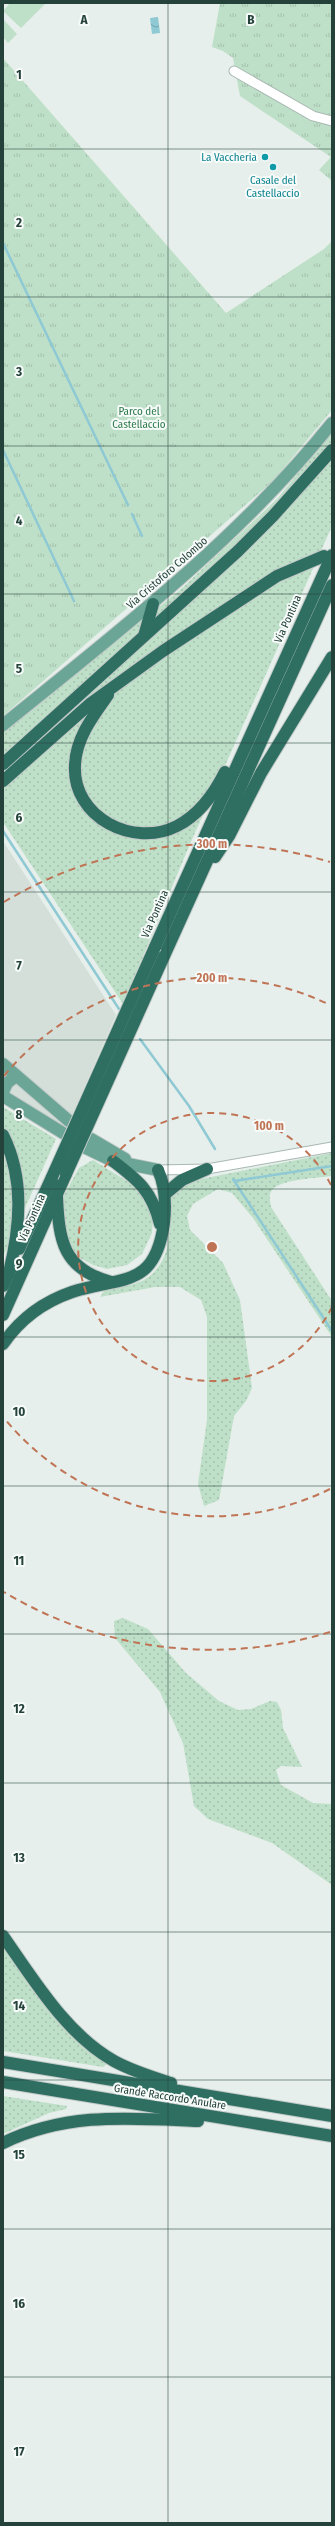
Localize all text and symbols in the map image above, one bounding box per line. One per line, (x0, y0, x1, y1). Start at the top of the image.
text: A (79, 12, 88, 27)
text: B (247, 12, 255, 27)
text: 1 (16, 67, 22, 82)
place label: La Vaccheria (201, 151, 257, 164)
marker: La Vaccheria (260, 152, 270, 162)
marker: Casale del Castellaccio (268, 162, 278, 172)
place label: Casale del Castellaccio (246, 174, 300, 200)
text: 2 (15, 215, 22, 230)
text: 3 (15, 364, 22, 379)
park label: Parco del Castellaccio (112, 405, 166, 431)
text: 4 (16, 513, 23, 528)
street label: Via Cristoforo Colombo (124, 534, 210, 612)
street label: Via Pontina (272, 593, 304, 645)
text: 5 (16, 661, 22, 676)
text: 6 (16, 810, 23, 825)
text: 300 m (196, 837, 227, 851)
street label: Via Pontina (139, 888, 171, 940)
text: 7 (16, 958, 22, 973)
text: 200 m (196, 971, 227, 985)
text: 8 (16, 1107, 23, 1122)
text: 100 m (254, 1119, 284, 1133)
street label: Via Pontina (16, 1192, 48, 1244)
centre of rings (205, 1240, 219, 1254)
text: 9 (16, 1256, 23, 1271)
text: 10 (13, 1404, 25, 1419)
text: 11 (14, 1553, 24, 1568)
text: 12 (13, 1701, 25, 1716)
text: 13 (13, 1850, 25, 1865)
text: 14 (13, 1998, 25, 2013)
street label: Grande Raccordo Anulare (113, 2082, 227, 2112)
text: 15 (13, 2147, 25, 2162)
text: 16 (13, 2296, 25, 2311)
text: 17 (13, 2444, 25, 2459)

